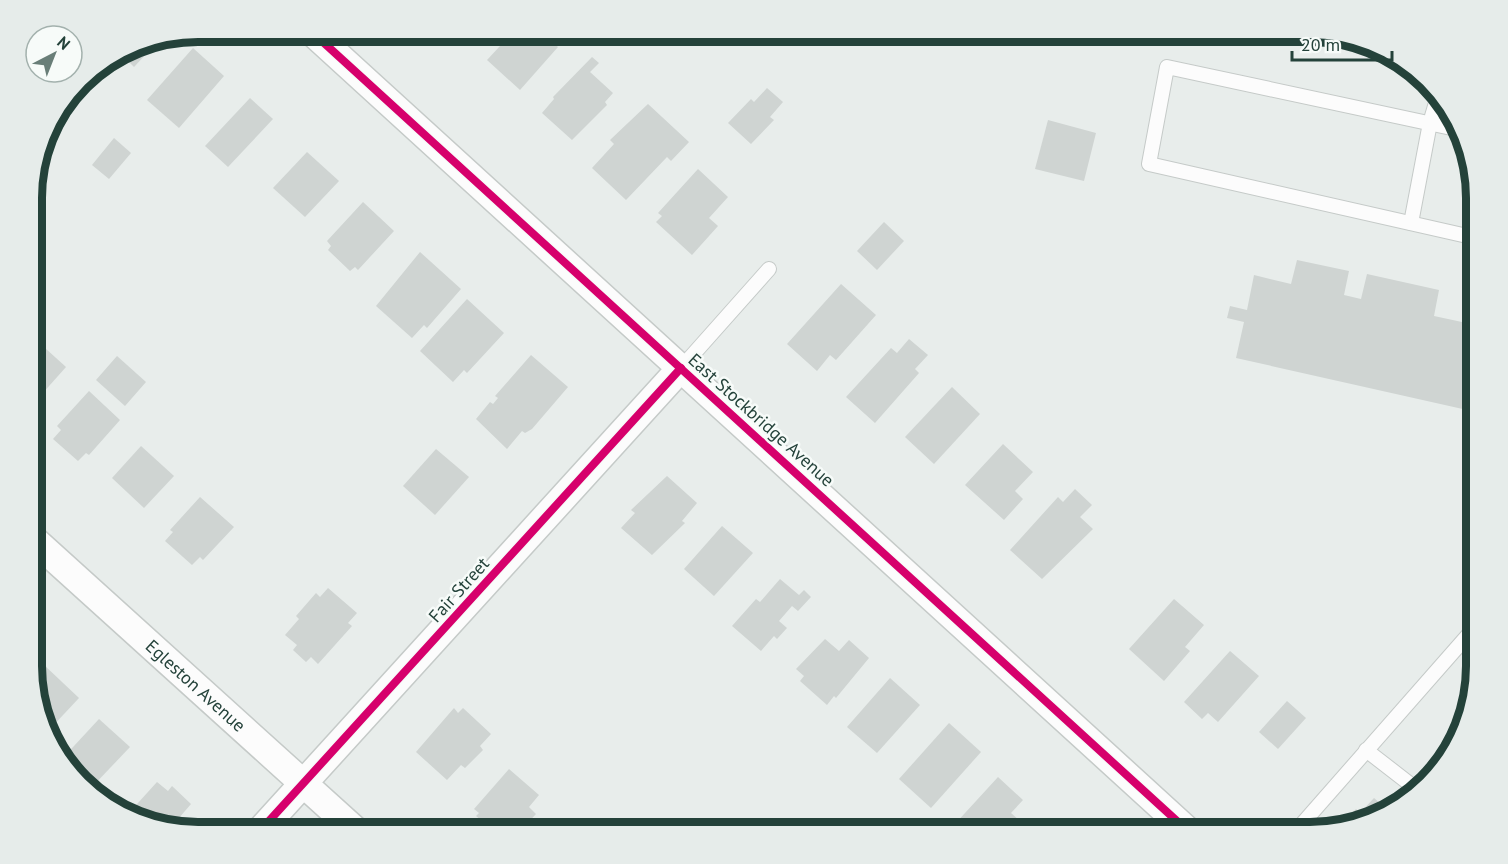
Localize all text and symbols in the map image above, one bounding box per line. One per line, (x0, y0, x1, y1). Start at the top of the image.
north arrow (24, 24, 84, 84)
scale bar (1292, 24, 1392, 62)
text: N (53, 32, 75, 54)
text: 20 m (1301, 33, 1340, 56)
street label: East Stockbridge Avenue (684, 348, 839, 491)
street label: Fair Street (423, 552, 494, 627)
street label: Egleston Avenue (141, 634, 251, 737)

